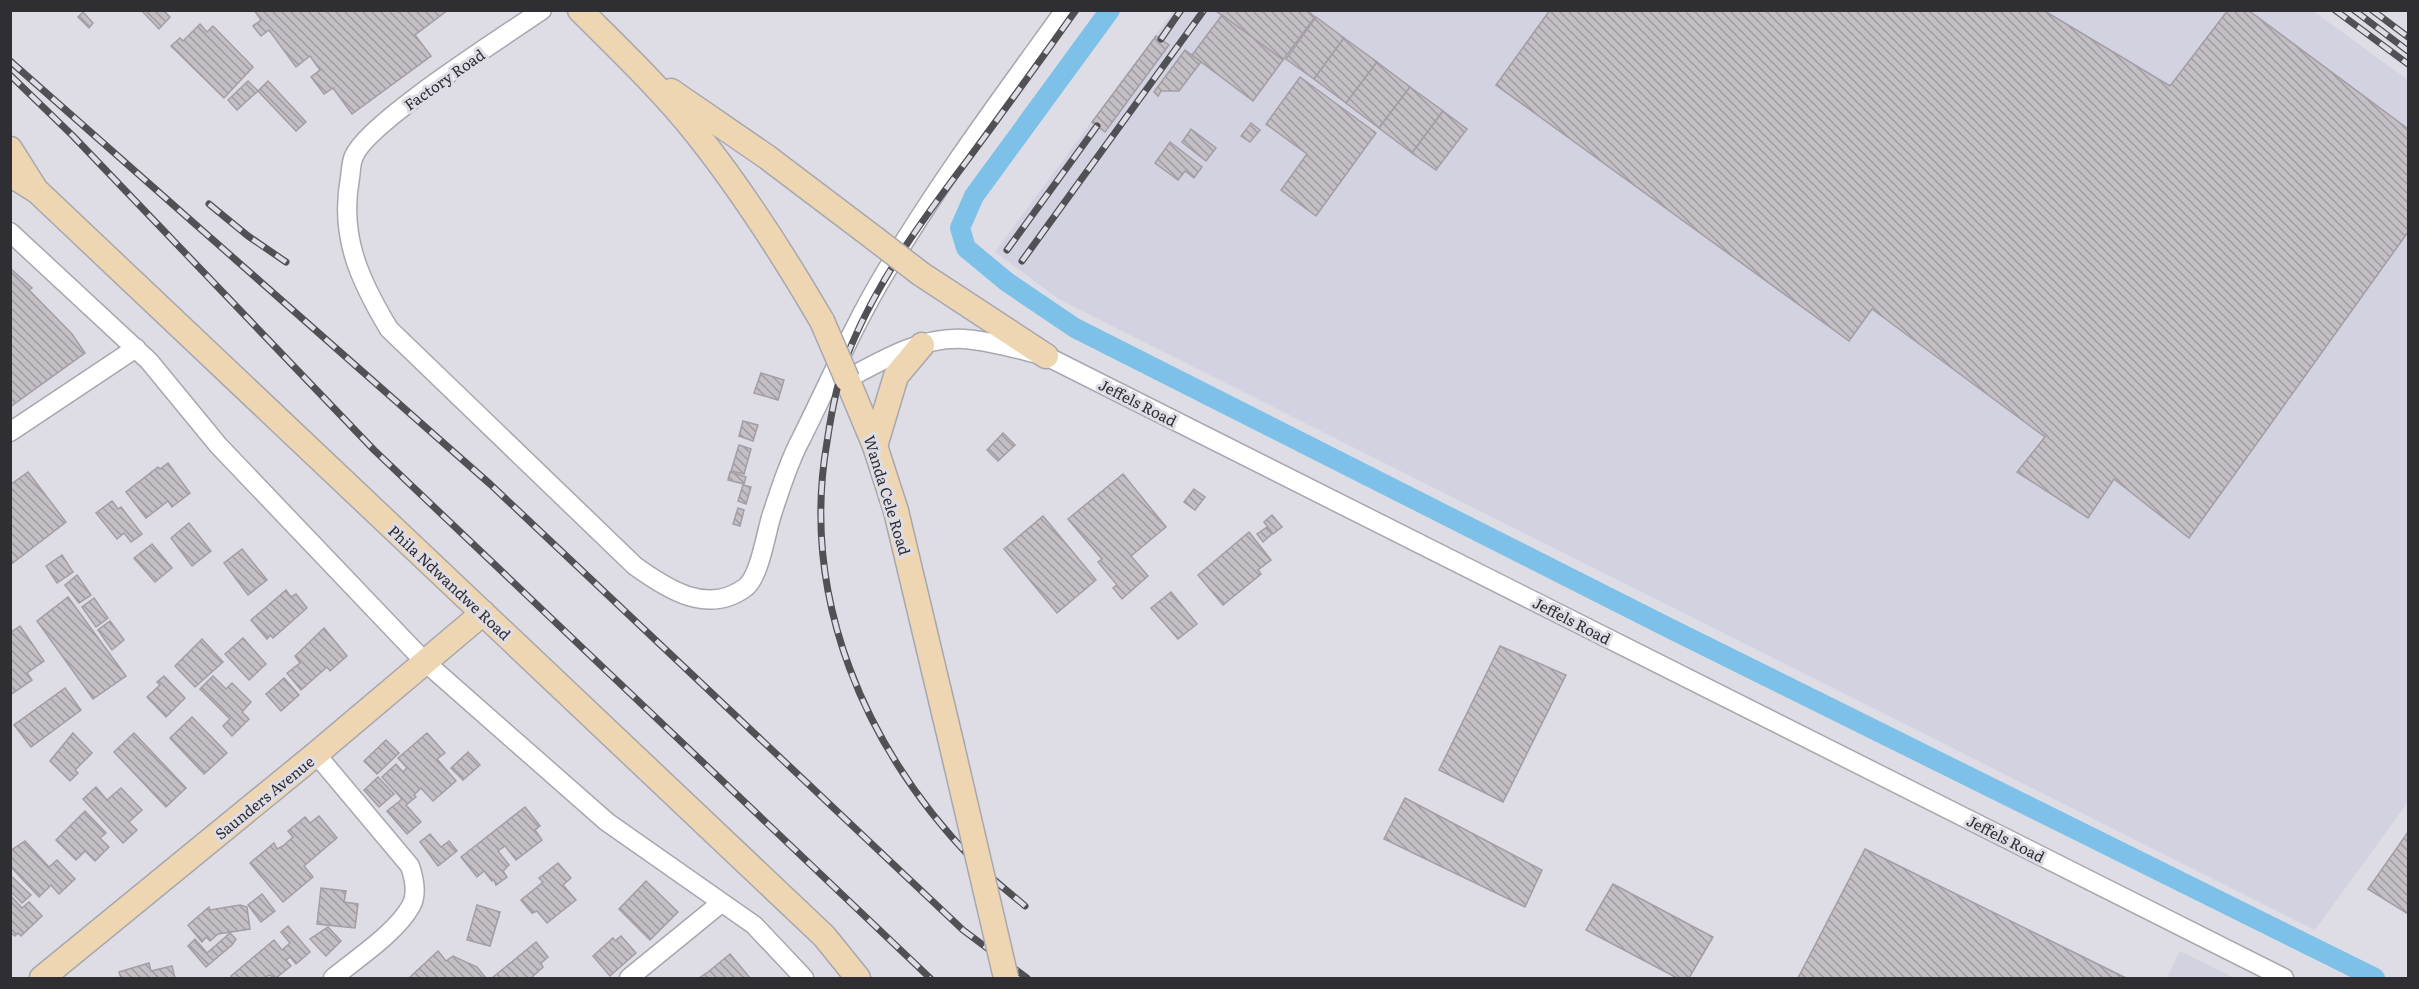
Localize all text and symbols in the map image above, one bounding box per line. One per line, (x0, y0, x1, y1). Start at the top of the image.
street label: Factory Road (399, 43, 489, 115)
street label: Jeffels Road (1095, 372, 1181, 432)
street label: Wanda Cele Road (859, 432, 917, 558)
street label: Phila Ndwandwe Road (384, 519, 516, 645)
street label: Jeffels Road (1529, 590, 1615, 650)
street label: Saunders Avenue (209, 750, 319, 844)
street label: Jeffels Road (1963, 808, 2049, 868)

